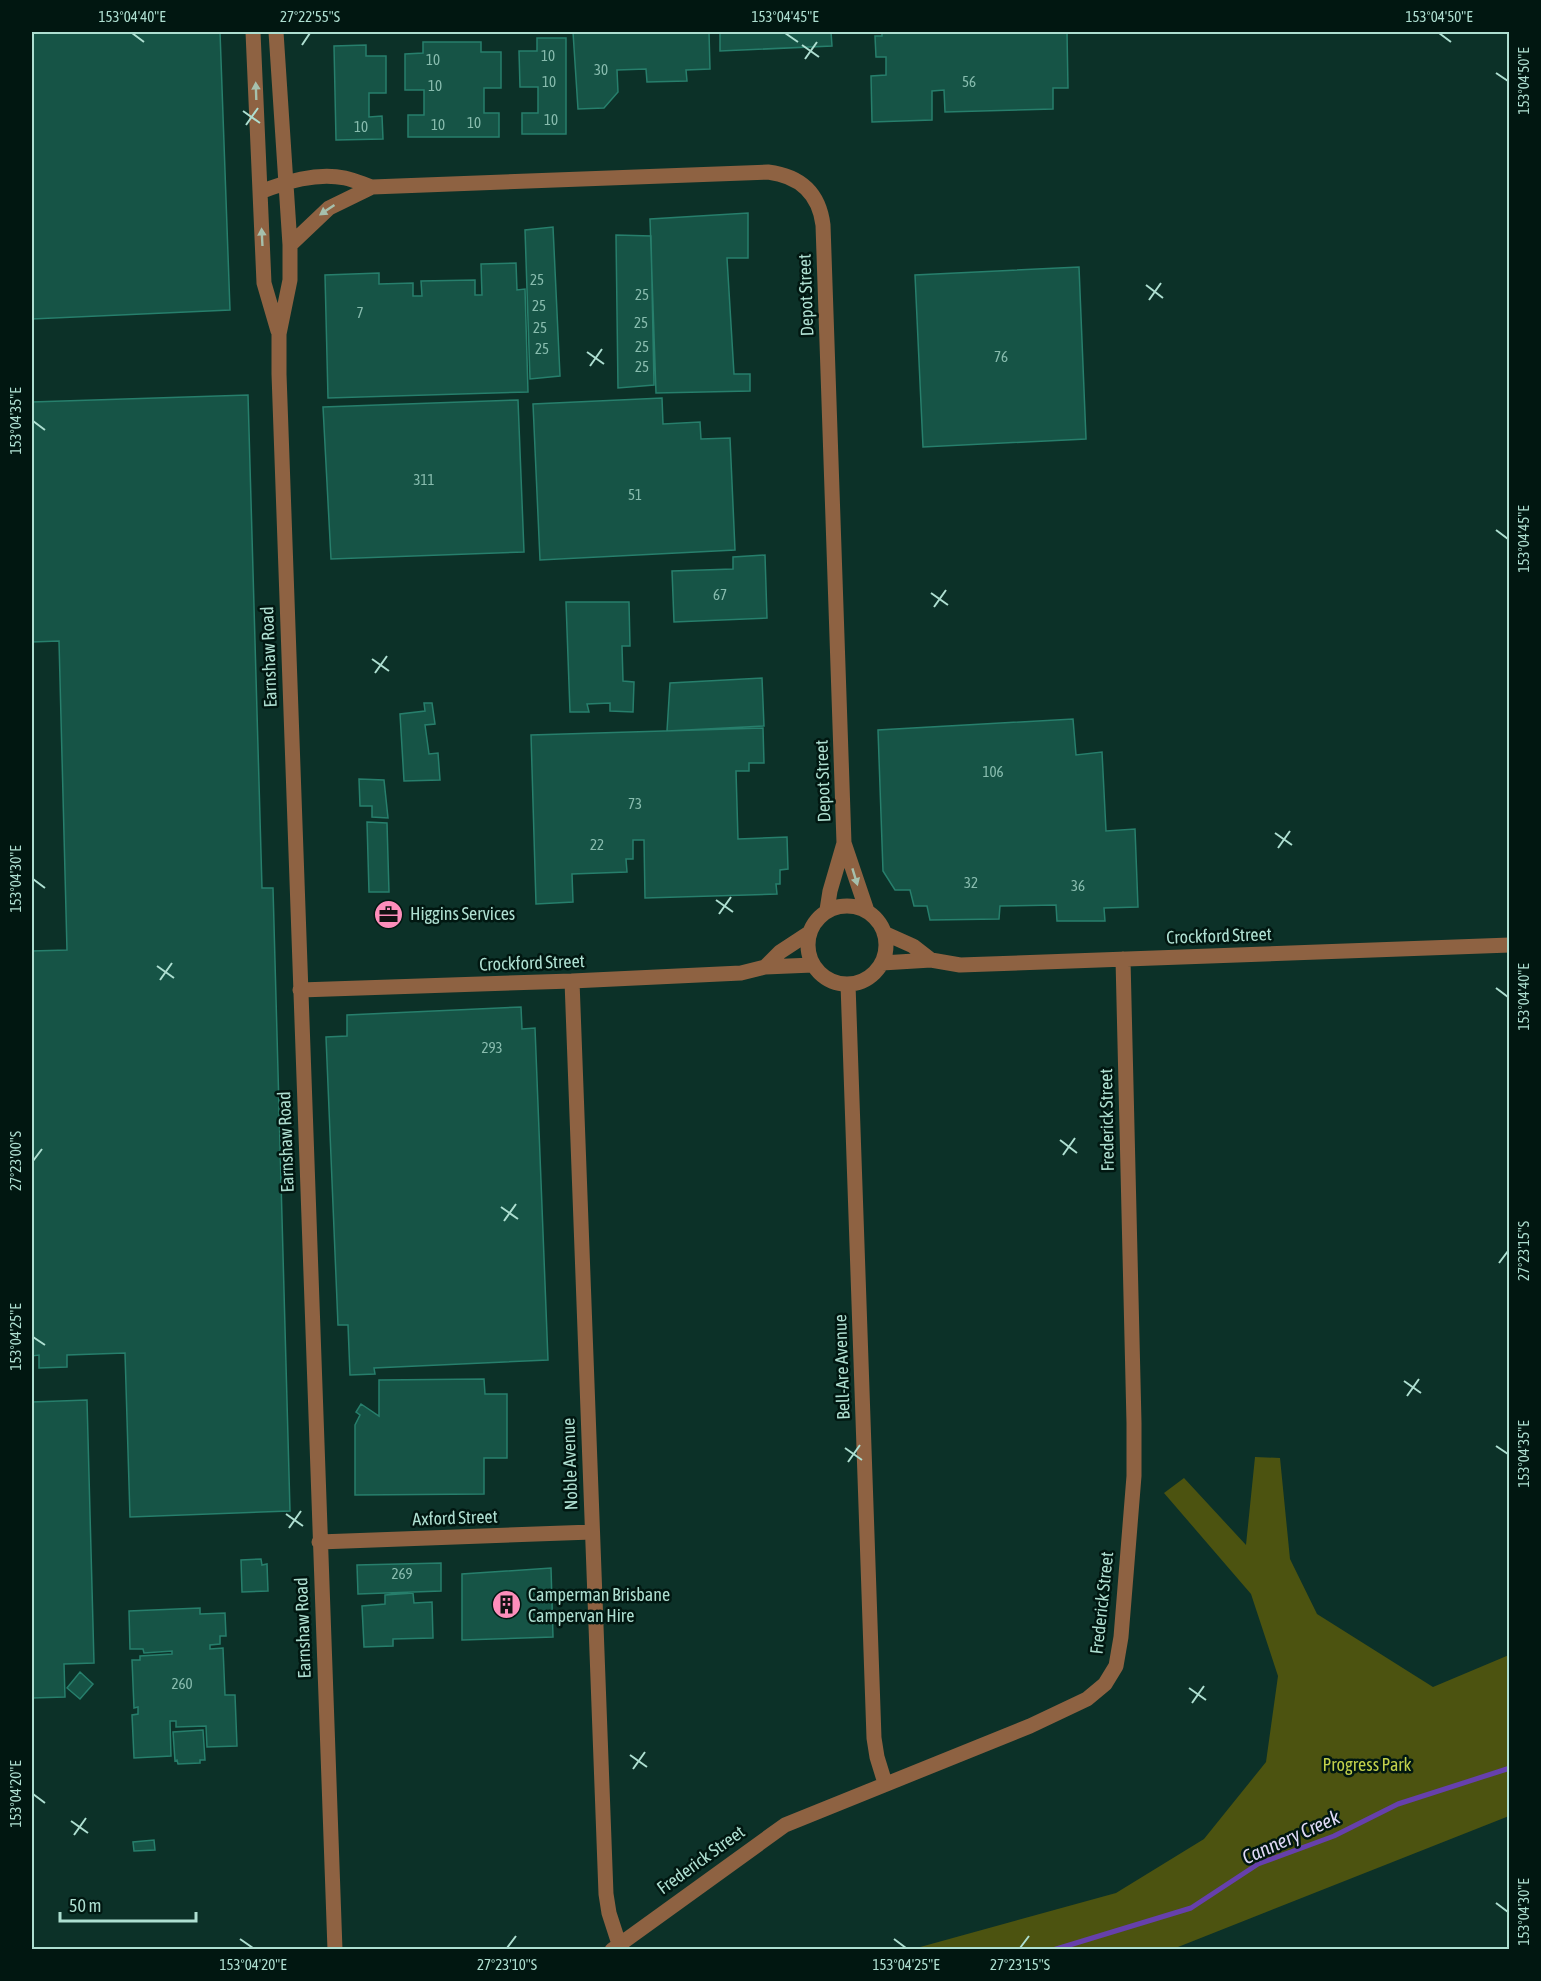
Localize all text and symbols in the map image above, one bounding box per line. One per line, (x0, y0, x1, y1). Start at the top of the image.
text: 153°04'40"E (98, 8, 166, 25)
text: 27°22'55"S (280, 8, 340, 25)
text: 153°04'45"E (751, 8, 819, 25)
text: 153°04'50"E (1405, 8, 1473, 25)
house number: 10 (541, 47, 555, 64)
text: 153°04'50"E (1515, 47, 1532, 115)
house number: 10 (426, 51, 440, 68)
house number: 30 (594, 61, 608, 78)
house number: 10 (542, 73, 556, 90)
house number: 56 (962, 73, 976, 90)
house number: 10 (428, 77, 442, 94)
one-way arrow (251, 82, 260, 101)
house number: 10 (544, 111, 558, 128)
house number: 10 (467, 114, 481, 131)
house number: 10 (431, 116, 445, 133)
house number: 10 (354, 118, 368, 135)
one-way arrow (320, 204, 336, 216)
one-way arrow (258, 228, 267, 247)
street label: Depot Street (794, 253, 817, 337)
house number: 25 (530, 271, 544, 288)
house number: 25 (635, 286, 649, 303)
house number: 25 (532, 297, 546, 314)
house number: 7 (356, 304, 364, 321)
house number: 25 (634, 314, 648, 331)
house number: 25 (533, 319, 547, 336)
house number: 25 (635, 338, 649, 355)
house number: 25 (535, 340, 549, 357)
house number: 76 (994, 348, 1008, 365)
house number: 25 (635, 358, 649, 375)
text: 153°04'35"E (7, 387, 24, 455)
house number: 311 (413, 471, 435, 488)
house number: 51 (628, 486, 642, 503)
text: 153°04'45"E (1515, 505, 1532, 573)
house number: 67 (713, 586, 727, 603)
street label: Earnshaw Road (256, 606, 281, 708)
street label: Depot Street (811, 739, 834, 823)
house number: 106 (982, 763, 1004, 780)
house number: 73 (628, 795, 642, 812)
house number: 22 (590, 836, 604, 853)
text: 153°04'30"E (7, 845, 24, 913)
one-way arrow (851, 868, 860, 886)
house number: 32 (964, 874, 978, 891)
house number: 36 (1071, 877, 1085, 894)
office icon: Higgins Services (373, 898, 405, 930)
place label: Higgins Services (410, 903, 515, 924)
street label: Crockford Street (1166, 923, 1272, 948)
street label: Crockford Street (479, 950, 585, 975)
text: 153°04'40"E (1515, 963, 1532, 1031)
house number: 293 (481, 1039, 503, 1056)
street label: Frederick Street (1095, 1068, 1118, 1172)
street label: Earnshaw Road (273, 1091, 298, 1193)
text: 27°23'00"S (7, 1131, 24, 1191)
text: 27°23'15"S (1515, 1221, 1532, 1281)
text: 153°04'25"E (7, 1303, 24, 1371)
street label: Bell-Are Avenue (829, 1314, 854, 1420)
street label: Noble Avenue (557, 1417, 582, 1511)
text: 153°04'35"E (1515, 1420, 1532, 1488)
street label: Axford Street (412, 1506, 498, 1529)
street label: Frederick Street (1086, 1551, 1117, 1655)
house number: 269 (391, 1565, 413, 1582)
street label: Earnshaw Road (290, 1577, 315, 1679)
place label: Camperman Brisbane Campervan Hire (528, 1584, 670, 1626)
building icon: Camperman Brisbane Campervan Hire (491, 1589, 523, 1621)
house number: 260 (171, 1675, 193, 1692)
park label: Progress Park (1322, 1754, 1412, 1775)
text: 153°04'20"E (7, 1760, 24, 1828)
water label: Cannery Creek (1238, 1805, 1343, 1868)
street label: Frederick Street (653, 1821, 749, 1898)
text: 153°04'30"E (1515, 1878, 1532, 1946)
scale bar (60, 1885, 196, 1923)
text: 50 m (69, 1895, 101, 1916)
text: 153°04'20"E (219, 1956, 287, 1973)
text: 27°23'10"S (477, 1956, 537, 1973)
text: 153°04'25"E (872, 1956, 940, 1973)
text: 27°23'15"S (990, 1956, 1050, 1973)

